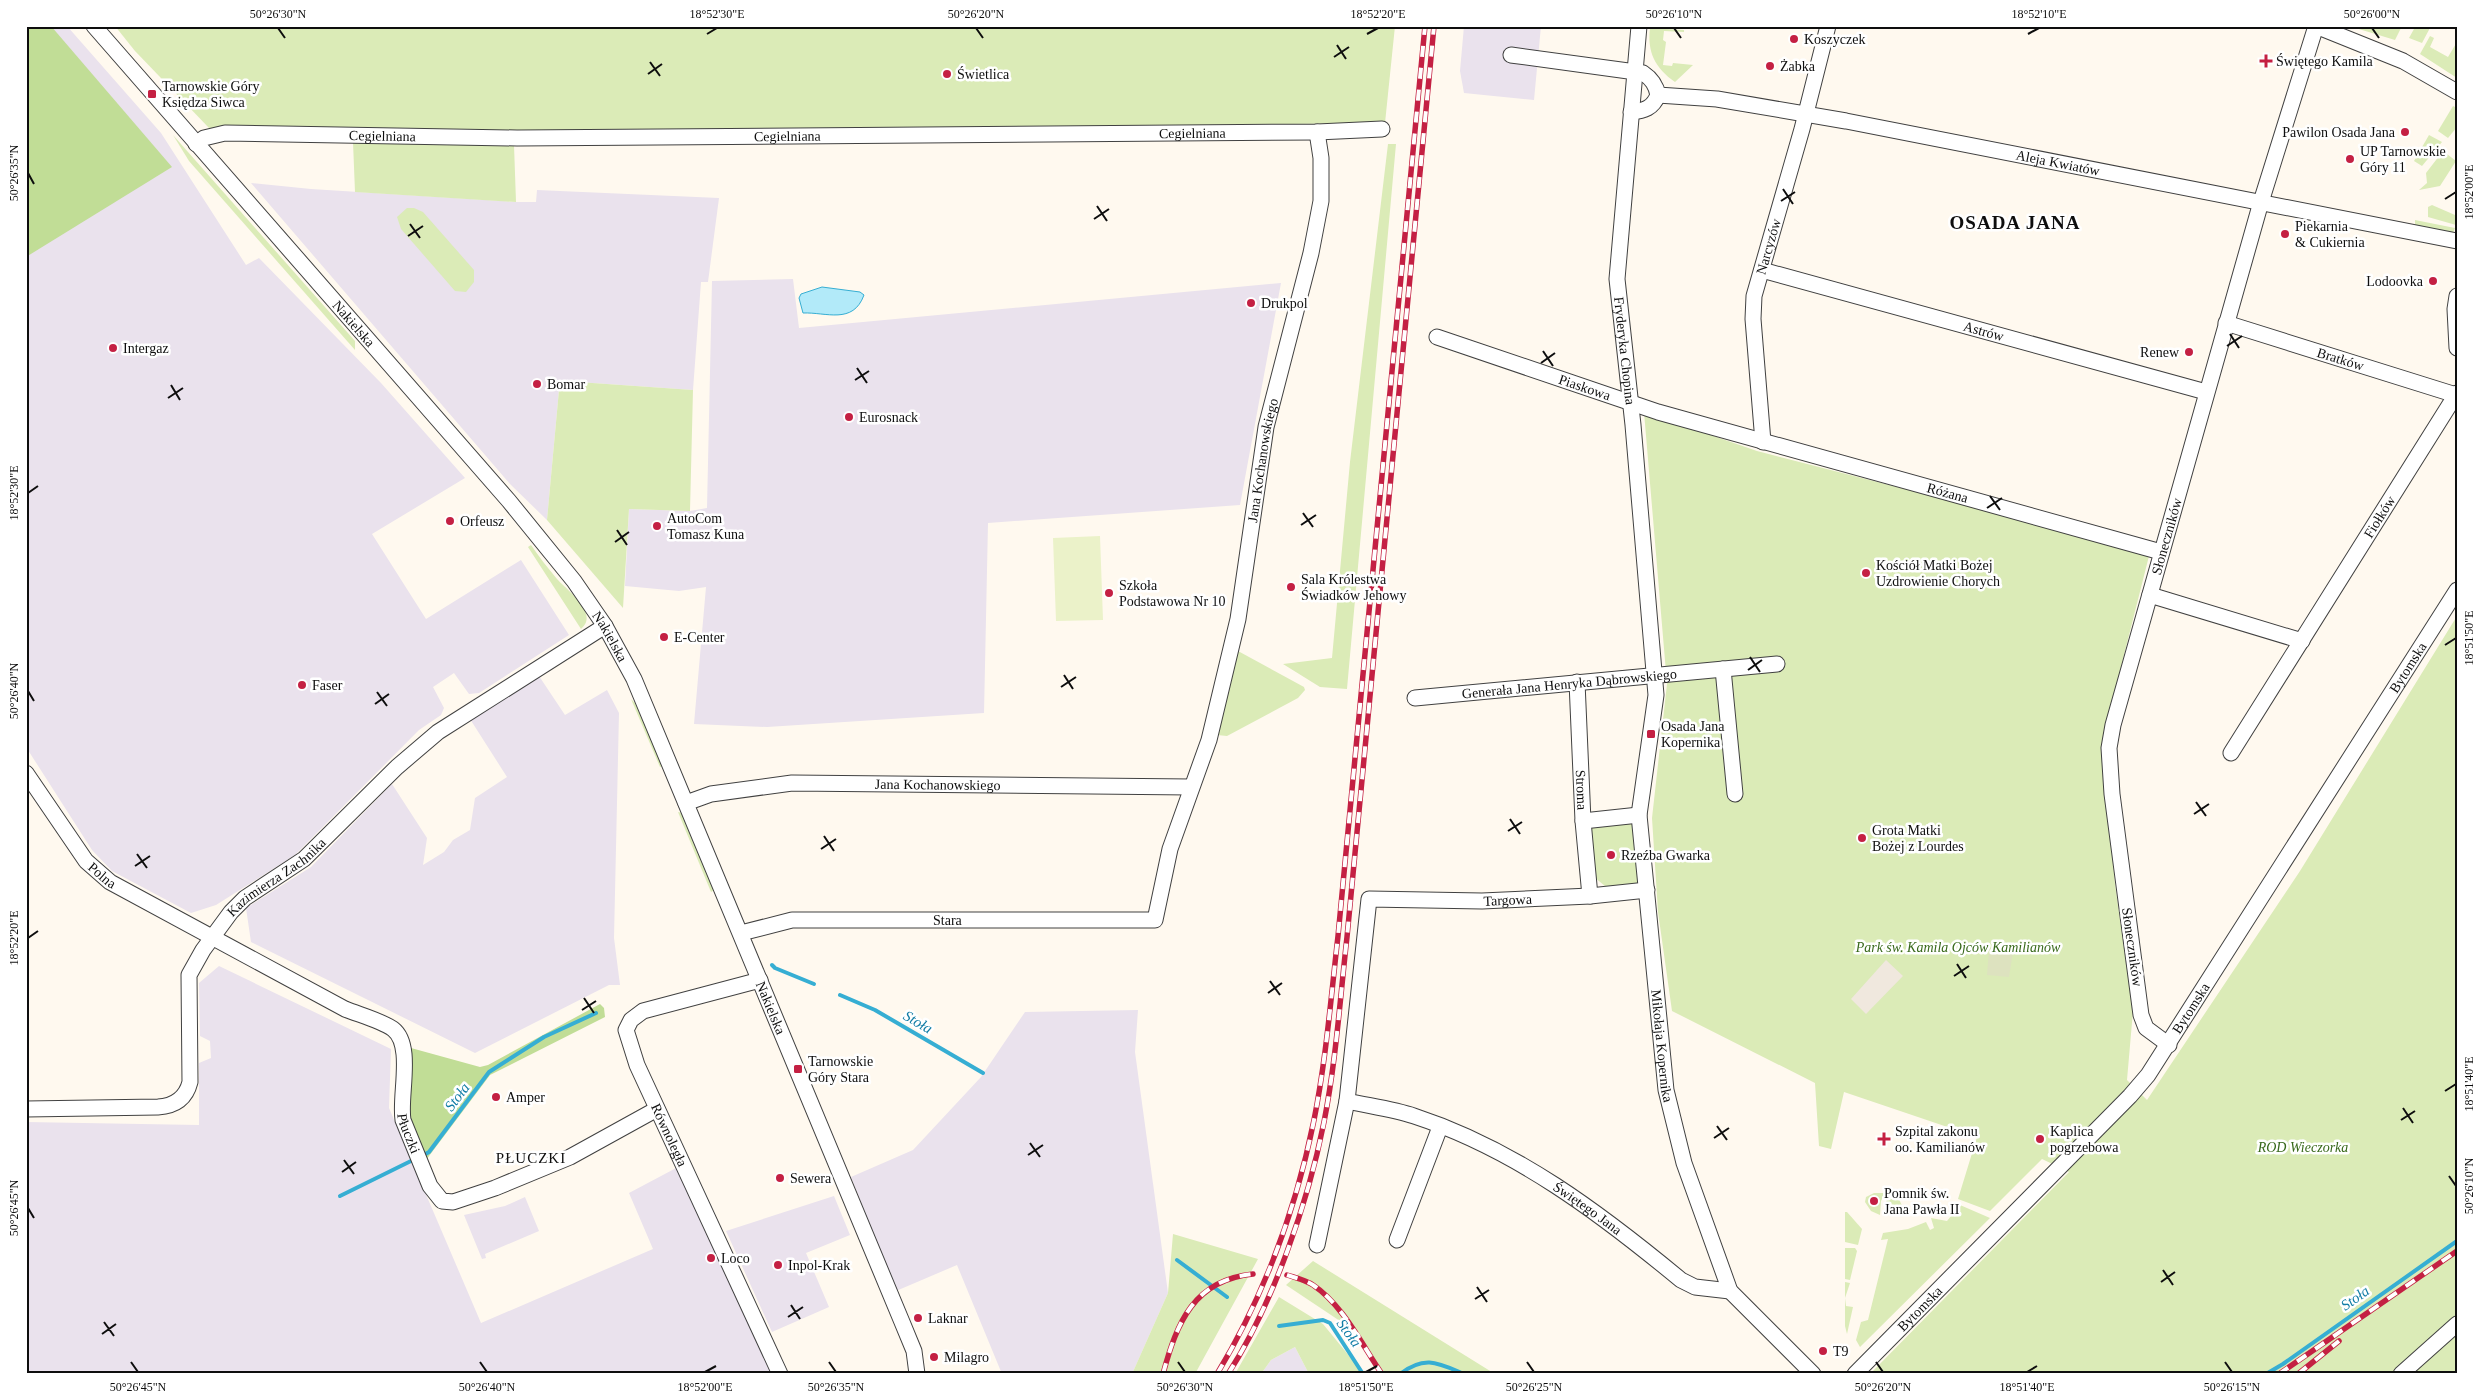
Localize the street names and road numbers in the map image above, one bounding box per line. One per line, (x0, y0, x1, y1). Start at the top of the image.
street label: Cegielniana (1159, 125, 1227, 141)
street label: Cegielniana (349, 128, 417, 144)
street label: Cegielniana (754, 128, 822, 144)
street label: Aleja Kwiatów (2015, 147, 2102, 178)
street label: Narcyzów (1753, 216, 1784, 276)
street label: Fryderyka Chopina (1611, 296, 1638, 406)
street label: Nakielska (330, 297, 378, 350)
street label: Astrów (1962, 318, 2007, 344)
street label: Bratków (2315, 344, 2367, 373)
street label: Piaskowa (1557, 371, 1613, 403)
street label: Jana Kochanowskiego (1245, 397, 1281, 523)
street label: Różana (1925, 480, 1971, 506)
street label: Fiołków (2361, 492, 2399, 540)
street label: Słoneczników (2148, 495, 2185, 577)
street label: Nakielska (589, 608, 631, 665)
street label: Bytomska (2386, 639, 2430, 695)
street label: Generała Jana Henryka Dąbrowskiego (1461, 666, 1677, 701)
street label: Stroma (1573, 769, 1590, 811)
street label: Jana Kochanowskiego (875, 776, 1001, 793)
street label: Kazimierza Zachnika (224, 834, 329, 919)
street label: Polna (85, 859, 119, 892)
street label: Targowa (1483, 891, 1533, 908)
street label: Słoneczników (2119, 907, 2145, 988)
street label: Stara (933, 913, 963, 928)
street label: Nakielska (753, 979, 789, 1037)
street label: Bytomska (2169, 979, 2213, 1036)
street label: Mikołaja Kopernika (1649, 989, 1676, 1104)
street label: Równoległa (648, 1101, 691, 1170)
street label: Płuczki (395, 1113, 423, 1156)
street label: Świętego Jana (1551, 1178, 1625, 1238)
street label: Bytomska (1894, 1283, 1946, 1334)

